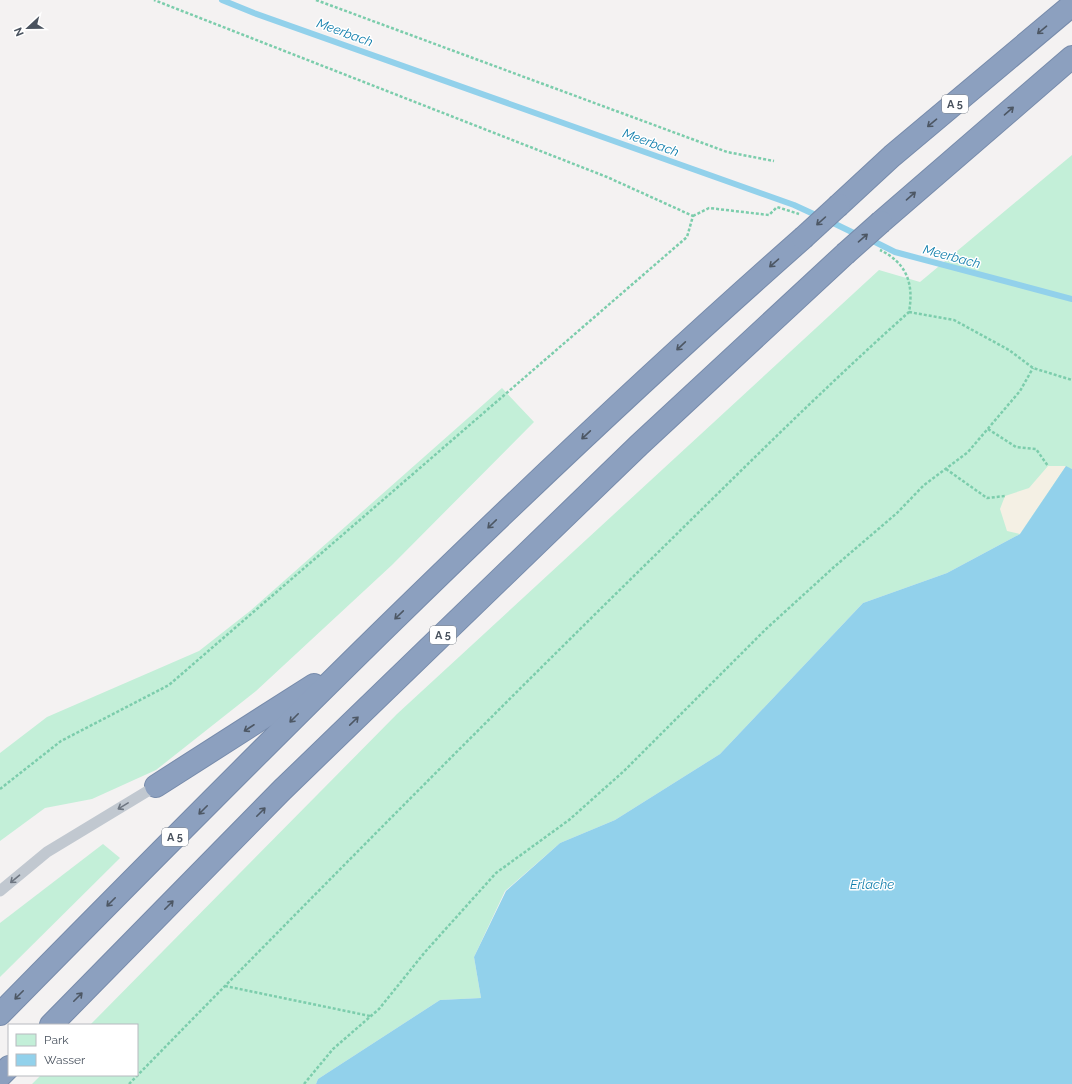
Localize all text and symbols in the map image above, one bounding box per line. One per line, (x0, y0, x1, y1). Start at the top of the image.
north arrow (8, 8, 48, 48)
water label: Meerbach (315, 15, 375, 50)
text: N (12, 25, 27, 38)
one-way arrow (1038, 25, 1048, 34)
road number: A 5 (942, 95, 968, 113)
one-way arrow (1004, 107, 1014, 116)
one-way arrow (927, 118, 937, 127)
water label: Meerbach (621, 125, 681, 160)
one-way arrow (905, 192, 916, 201)
one-way arrow (816, 216, 826, 226)
one-way arrow (858, 233, 868, 242)
water label: Meerbach (922, 242, 982, 271)
one-way arrow (768, 259, 779, 268)
one-way arrow (676, 342, 686, 351)
one-way arrow (581, 430, 591, 440)
one-way arrow (487, 520, 497, 529)
one-way arrow (394, 610, 404, 620)
road number: A 5 (430, 626, 456, 644)
one-way arrow (289, 713, 299, 723)
one-way arrow (349, 716, 359, 726)
one-way arrow (243, 724, 254, 732)
one-way arrow (117, 803, 129, 811)
one-way arrow (198, 805, 207, 815)
one-way arrow (256, 807, 266, 817)
road number: A 5 (162, 828, 188, 846)
one-way arrow (10, 874, 21, 883)
water label: Erlache (850, 877, 894, 892)
one-way arrow (106, 897, 116, 907)
one-way arrow (165, 900, 174, 910)
one-way arrow (15, 990, 24, 1000)
one-way arrow (73, 992, 83, 1002)
legend (8, 1024, 138, 1076)
text: Park (44, 1033, 69, 1047)
text: Wasser (44, 1053, 86, 1067)

